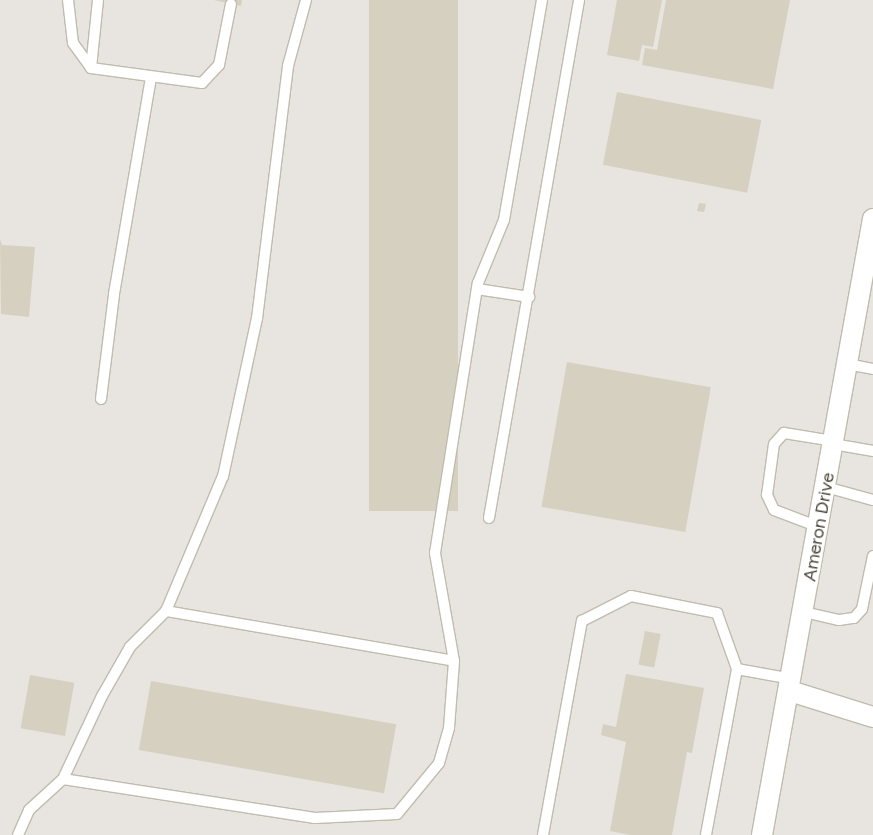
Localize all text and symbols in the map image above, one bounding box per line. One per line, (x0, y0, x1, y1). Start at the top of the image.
street label: Ameron Drive (799, 471, 839, 583)

